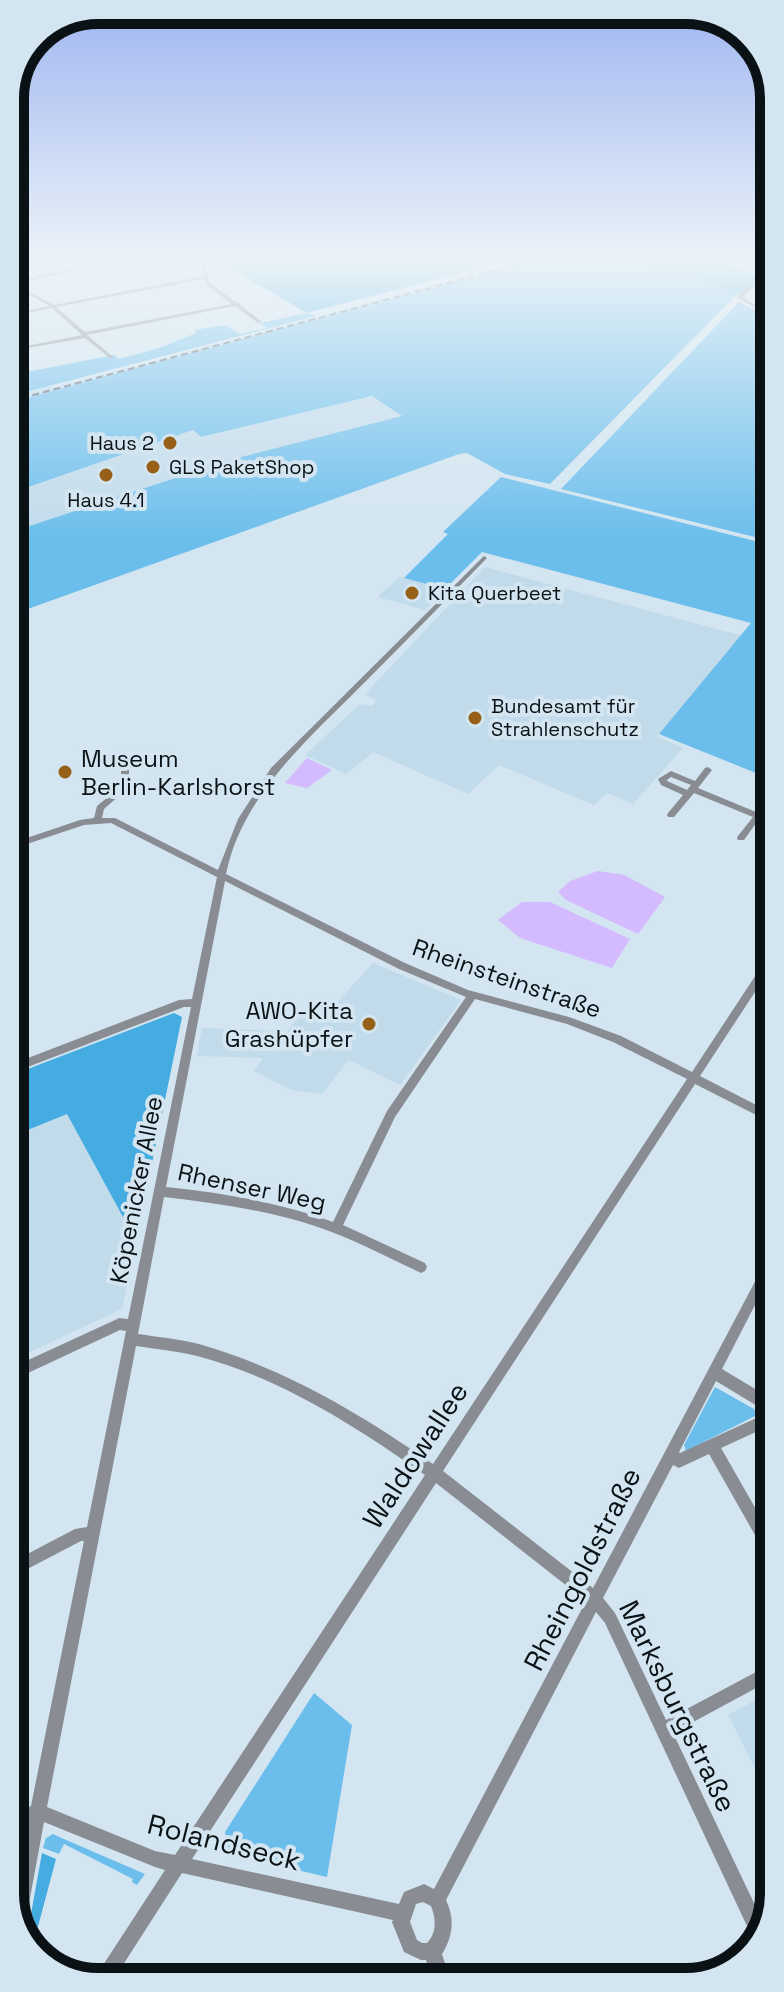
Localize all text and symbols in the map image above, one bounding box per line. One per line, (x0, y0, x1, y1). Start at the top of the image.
place label: Haus 2 (90, 430, 154, 456)
marker: Haus 2 (161, 434, 179, 452)
place label: GLS PaketShop (169, 454, 314, 480)
marker: GLS PaketShop (144, 458, 162, 476)
marker: Haus 4.1 (97, 466, 115, 484)
place label: Haus 4.1 (67, 487, 145, 513)
place label: Kita Querbeet (428, 580, 561, 606)
marker: Kita Querbeet (403, 584, 421, 602)
place label: Bundesamt für Strahlenschutz (491, 693, 639, 742)
marker: Bundesamt für Strahlenschutz (466, 709, 484, 727)
place label: Museum Berlin-Karlshorst (81, 743, 275, 802)
marker: Museum Berlin-Karlshorst (56, 763, 74, 781)
street label: Rheinsteinstraße (409, 931, 605, 1025)
place label: AWO-Kita Grashüpfer (225, 995, 353, 1054)
marker: AWO-Kita Grashüpfer (360, 1015, 378, 1033)
street label: Köpenicker Allee (103, 1094, 169, 1286)
street label: Rhenser Weg (175, 1156, 329, 1218)
street label: Waldowallee (354, 1375, 476, 1535)
street label: Rheingoldstraße (515, 1461, 649, 1677)
street label: Marksburgstraße (611, 1594, 745, 1818)
street label: Rolandseck (144, 1806, 304, 1878)

